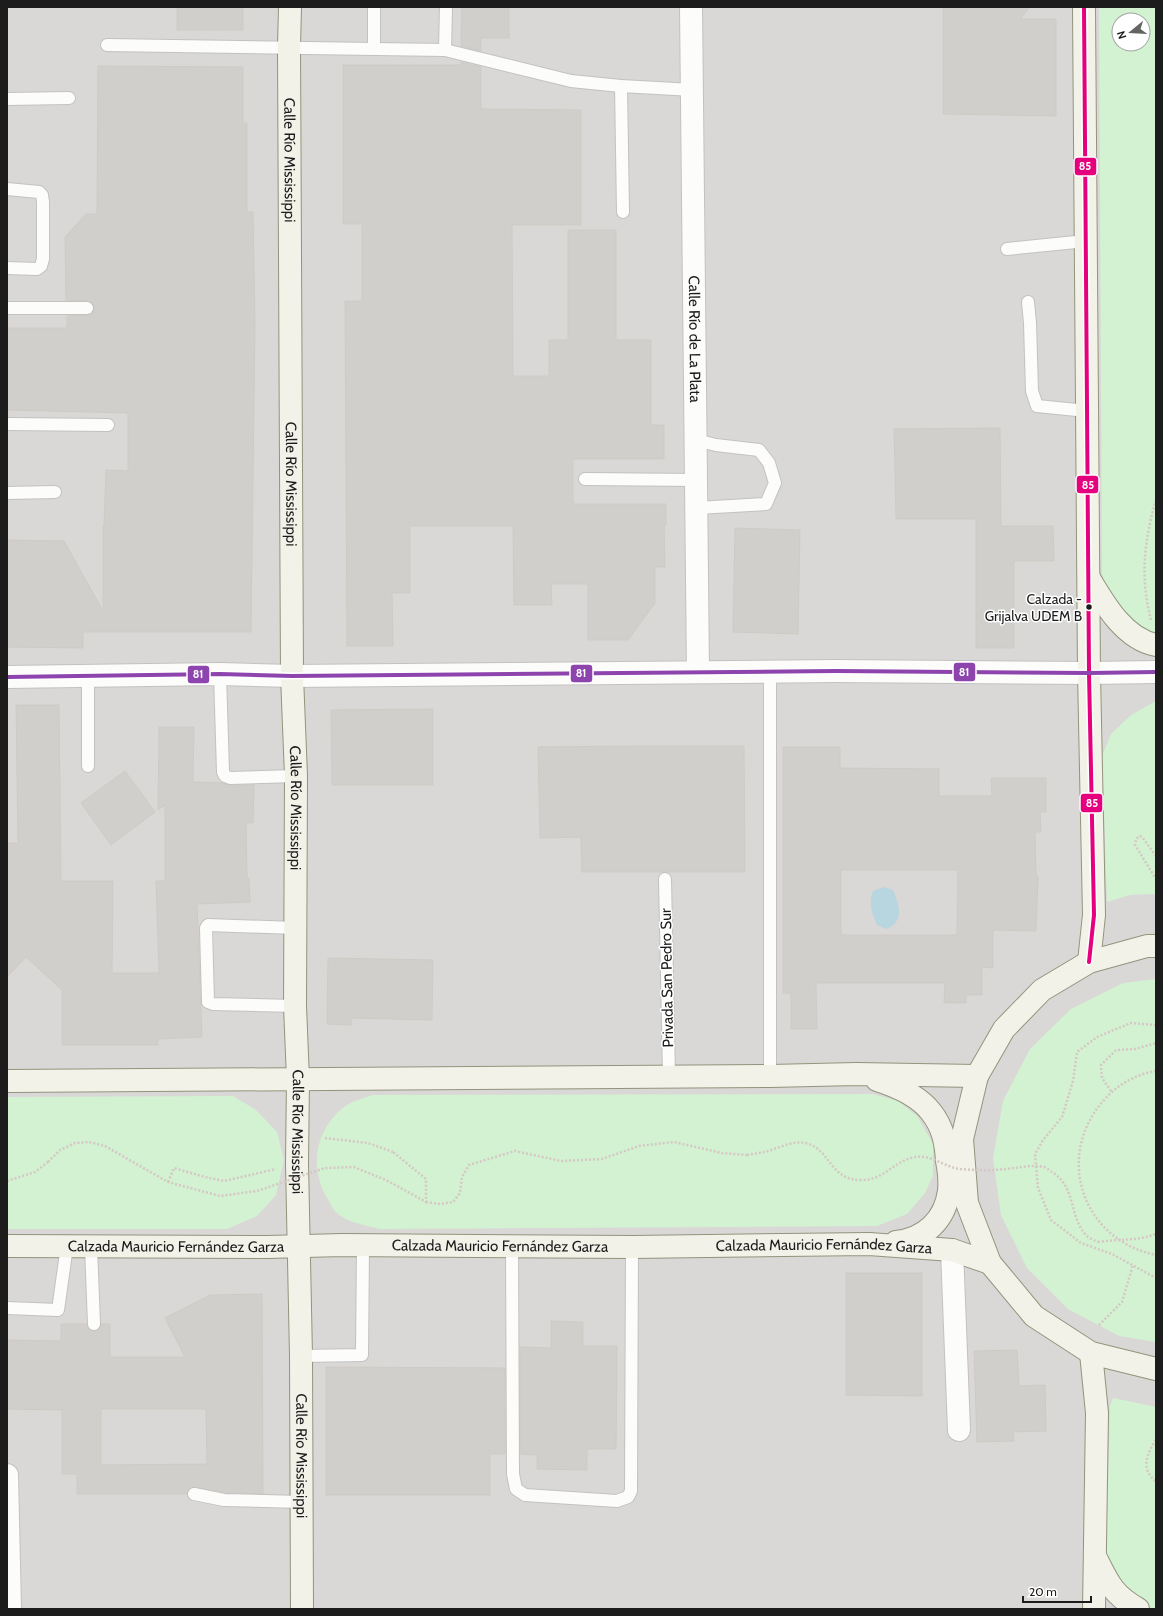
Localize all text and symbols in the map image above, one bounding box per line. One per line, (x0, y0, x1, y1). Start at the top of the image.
north arrow (1111, 12, 1151, 52)
text: N (1114, 29, 1129, 41)
street label: Calle Río Mississippi (280, 98, 299, 222)
line badge: 85 (1074, 157, 1097, 176)
text: 85 (1079, 159, 1091, 173)
street label: Calle Río de La Plata (685, 275, 704, 403)
street label: Calle Río Mississippi (282, 422, 300, 546)
line badge: 85 (1076, 475, 1099, 494)
text: 85 (1082, 478, 1094, 492)
place label: Calzada - Grijalva UDEM B (985, 590, 1082, 625)
marker: Calzada - Grijalva UDEM B (1084, 602, 1094, 612)
line badge: 81 (953, 662, 976, 682)
line badge: 81 (570, 664, 593, 683)
line badge: 81 (187, 665, 210, 684)
text: 81 (959, 665, 969, 679)
text: 81 (576, 666, 586, 680)
text: 81 (193, 667, 203, 681)
street label: Calle Río Mississippi (286, 745, 305, 870)
line badge: 85 (1080, 793, 1103, 813)
text: 85 (1086, 796, 1098, 810)
street label: Privada San Pedro Sur (657, 908, 677, 1048)
street label: Calle Río Mississippi (288, 1069, 307, 1194)
street label: Calzada Mauricio Fernández Garza (716, 1235, 933, 1258)
street label: Calzada Mauricio Fernández Garza (392, 1236, 609, 1256)
street label: Calzada Mauricio Fernández Garza (68, 1237, 285, 1256)
street label: Calle Río Mississippi (292, 1393, 311, 1518)
scale bar (1023, 1578, 1091, 1604)
text: 20 m (1029, 1584, 1057, 1599)

